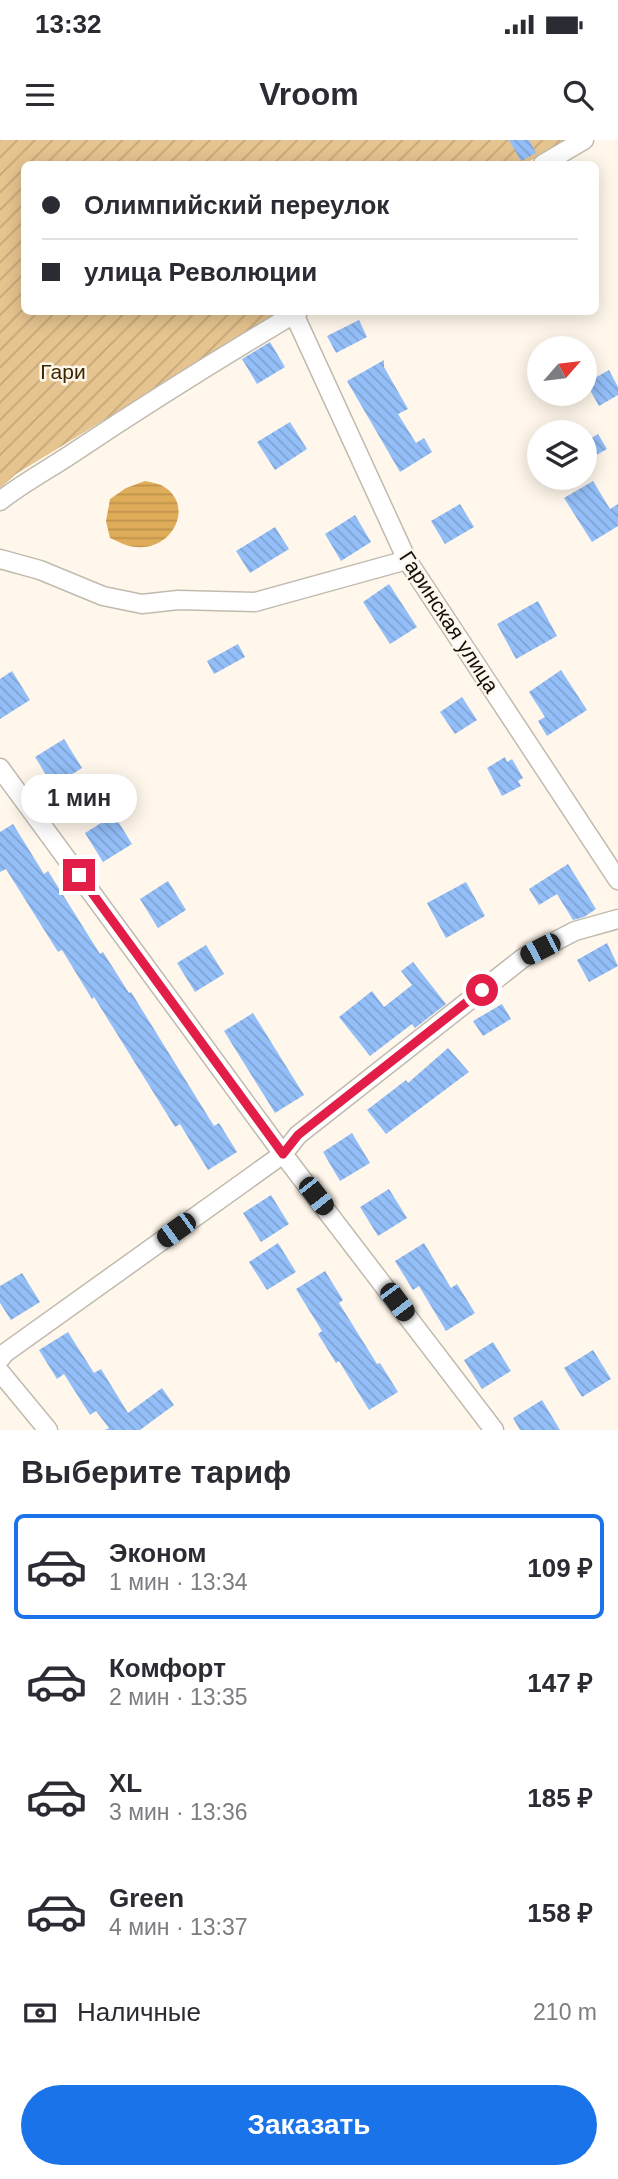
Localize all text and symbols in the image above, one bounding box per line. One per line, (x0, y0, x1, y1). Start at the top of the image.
text: 13:32 (35, 9, 102, 39)
icon: menu (21, 76, 59, 114)
text: Vroom (259, 76, 359, 112)
icon: search (559, 76, 597, 114)
text: Олимпийский переулок (84, 190, 389, 220)
text: улица Революции (84, 257, 317, 287)
north arrow (527, 336, 597, 406)
map controls (527, 336, 597, 490)
park label: Гари (40, 360, 86, 383)
button: layers (527, 420, 597, 490)
street label: Гаринская улица (395, 547, 504, 697)
callout: 1 мин (21, 774, 137, 822)
text: 1 мин (47, 785, 111, 811)
route end (63, 859, 95, 891)
car (517, 930, 564, 968)
route start (466, 974, 498, 1006)
car (295, 1173, 338, 1219)
car (153, 1209, 200, 1251)
car (376, 1279, 419, 1325)
text: Выберите тариф (21, 1454, 291, 1490)
icon: car (25, 1535, 88, 1598)
text: Эконом (109, 1538, 207, 1568)
text: 109 ₽ (527, 1553, 593, 1583)
text: 1 мин · 13:34 (109, 1569, 248, 1595)
icon: car (25, 1650, 88, 1713)
text: Комфорт (109, 1653, 226, 1683)
text: 147 ₽ (527, 1668, 593, 1698)
text: 2 мин · 13:35 (109, 1684, 248, 1710)
icon: car (25, 1765, 88, 1828)
text: XL (109, 1768, 142, 1798)
text: 185 ₽ (527, 1783, 593, 1813)
text: 3 мин · 13:36 (109, 1799, 248, 1825)
icon: car (25, 1880, 88, 1943)
text: Green (109, 1883, 184, 1913)
text: 158 ₽ (527, 1898, 593, 1928)
text: 4 мин · 13:37 (109, 1914, 248, 1940)
icon: cash (21, 1994, 59, 2032)
text: Наличные (77, 1997, 201, 2027)
text: 210 m (533, 1999, 597, 2025)
button: Заказать (21, 2085, 597, 2165)

